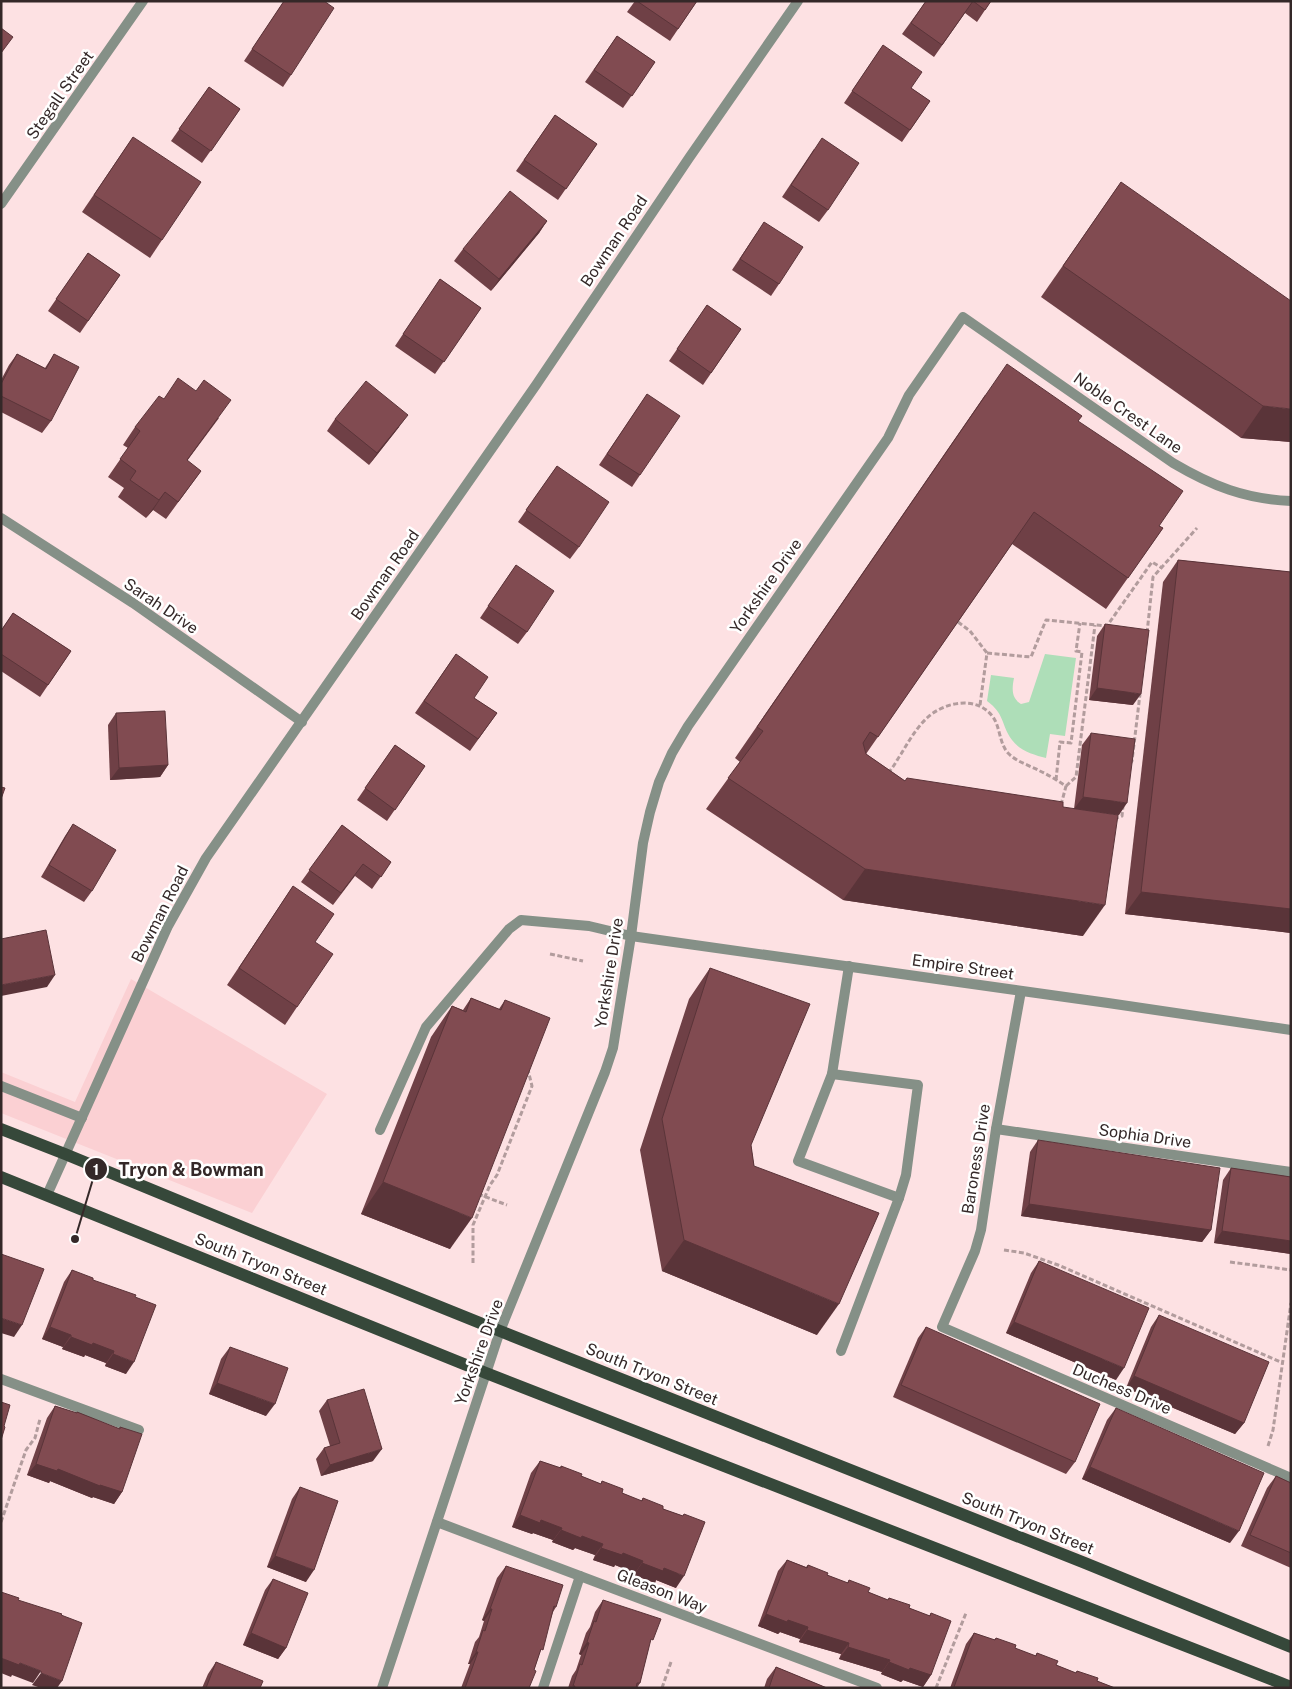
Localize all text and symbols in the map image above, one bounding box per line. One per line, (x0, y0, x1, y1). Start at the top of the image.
street label: Stegall Street (22, 47, 98, 143)
street label: Bowman Road (577, 192, 651, 290)
street label: Noble Crest Lane (1070, 368, 1186, 458)
street label: Bowman Road (347, 526, 423, 624)
street label: Yorkshire Drive (726, 535, 806, 637)
street label: Sarah Drive (120, 574, 202, 638)
street label: Bowman Road (128, 863, 192, 965)
street label: Yorkshire Drive (591, 916, 627, 1030)
street label: Empire Street (911, 950, 1015, 984)
street label: Baroness Drive (958, 1103, 994, 1215)
street label: Sophia Drive (1097, 1120, 1193, 1152)
callout: Tryon & Bowman (84, 1153, 274, 1186)
text: Tryon & Bowman (118, 1159, 264, 1180)
text: 1 (93, 1161, 99, 1178)
street label: South Tryon Street (192, 1229, 330, 1299)
street label: Yorkshire Drive (451, 1296, 507, 1408)
street label: South Tryon Street (583, 1339, 721, 1409)
street label: Duchess Drive (1070, 1360, 1174, 1418)
street label: South Tryon Street (959, 1488, 1097, 1558)
street label: Gleason Way (614, 1565, 710, 1617)

